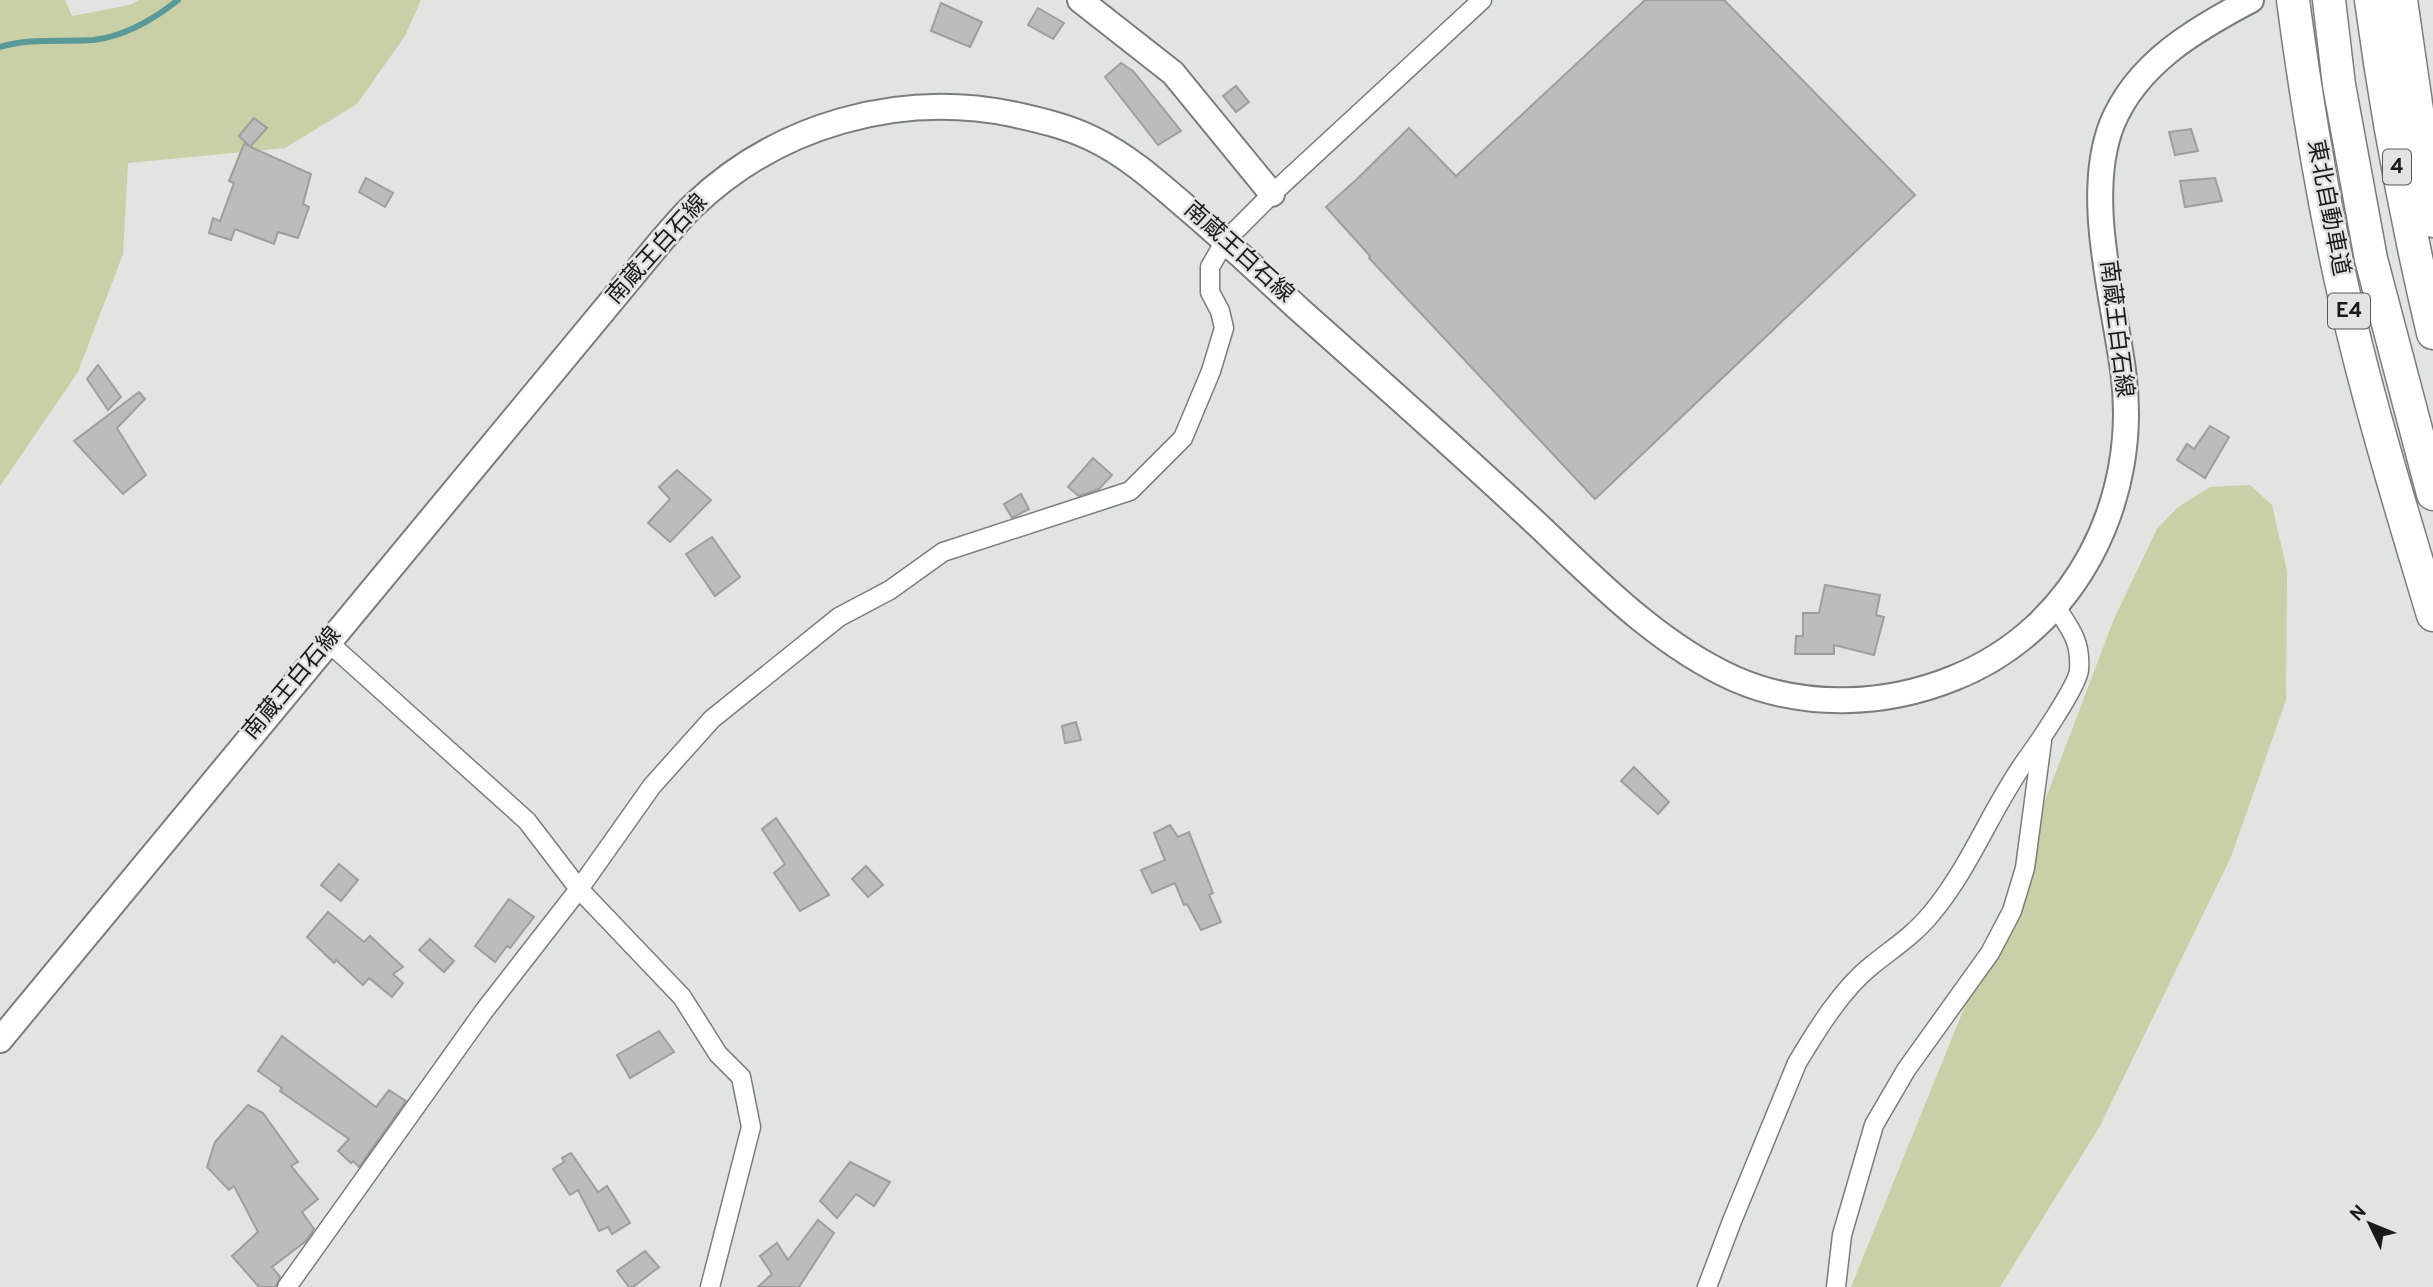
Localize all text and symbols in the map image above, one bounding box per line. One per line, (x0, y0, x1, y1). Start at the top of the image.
street label: 東北自動車道 (2300, 138, 2354, 278)
road number: 4 (2383, 150, 2411, 184)
street label: 南蔵王白石線 (601, 189, 715, 311)
street label: 南蔵王白石線 (1177, 196, 1299, 310)
street label: 南蔵王白石線 (2092, 259, 2138, 399)
road number: E4 (2328, 294, 2370, 328)
street label: 南蔵王白石線 (238, 622, 348, 746)
north arrow (2335, 1189, 2405, 1259)
text: N (2346, 1201, 2372, 1227)

